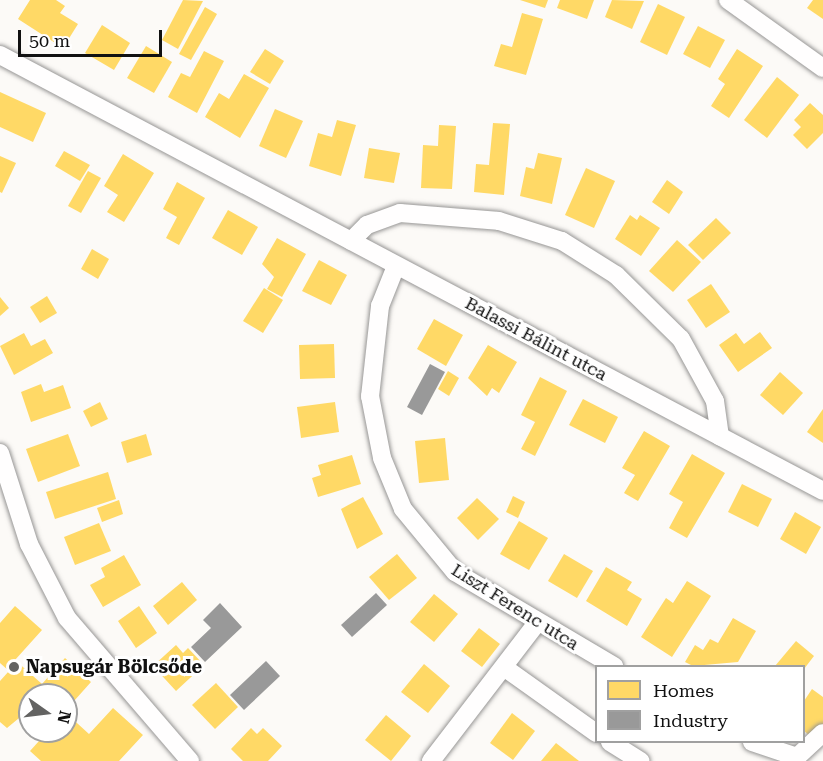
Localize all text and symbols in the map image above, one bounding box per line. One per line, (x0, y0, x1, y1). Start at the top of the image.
scale bar (21, 18, 165, 56)
text: 50 m (29, 30, 70, 51)
street label: Balassi Bálint utca (461, 292, 611, 386)
street label: Liszt Ferenc utca (447, 559, 583, 655)
place label: Napsugár Bölcsőde (26, 656, 202, 678)
marker: Napsugár Bölcsőde (7, 660, 21, 674)
legend (595, 665, 805, 743)
text: Homes (653, 680, 714, 701)
north arrow (18, 683, 78, 743)
text: N (53, 709, 75, 725)
text: Industry (653, 710, 728, 731)

